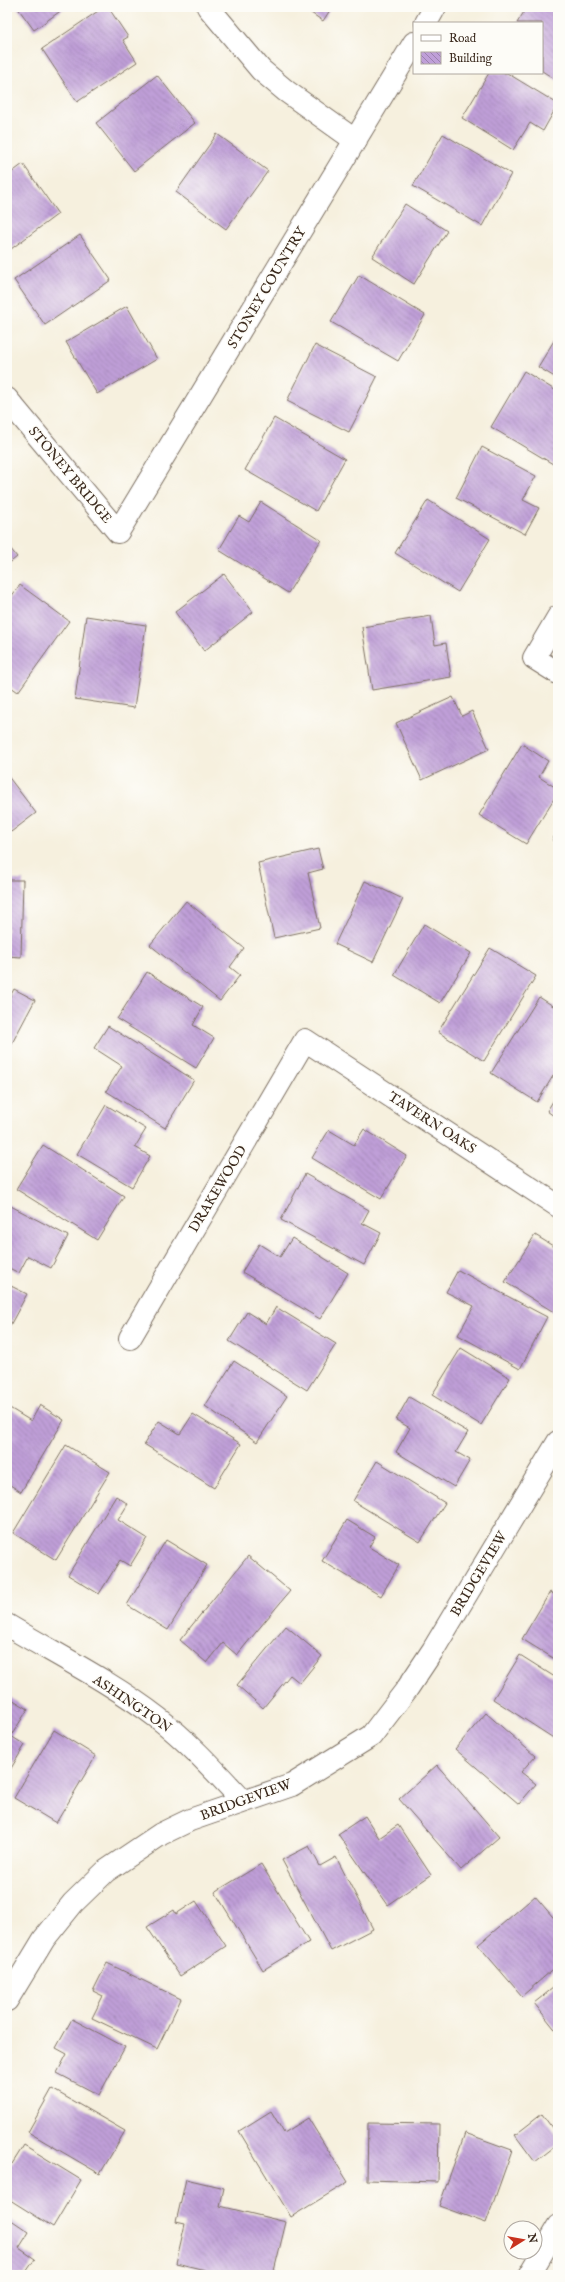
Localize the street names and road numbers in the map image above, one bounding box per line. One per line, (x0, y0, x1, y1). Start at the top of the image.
street label: STONEY COUNTRY (224, 223, 311, 352)
street label: STONEY BRIDGE (24, 423, 116, 527)
street label: TAVERN OAKS (385, 1088, 479, 1158)
street label: DRAKEWOOD (185, 1142, 251, 1236)
street label: BRIDGEVIEW (447, 1528, 512, 1620)
street label: ASHINGTON (88, 1670, 175, 1737)
street label: BRIDGEVIEW (198, 1775, 295, 1825)

